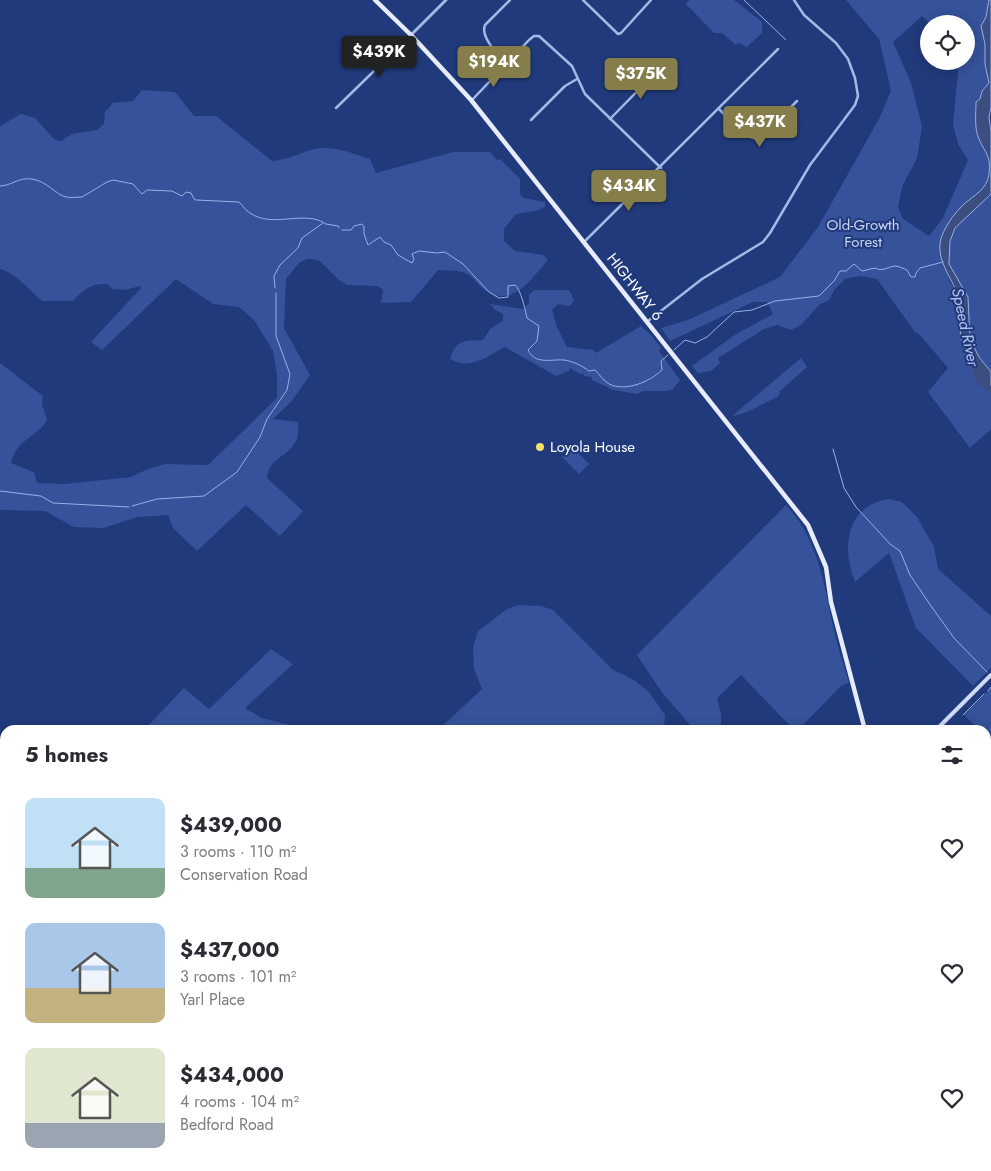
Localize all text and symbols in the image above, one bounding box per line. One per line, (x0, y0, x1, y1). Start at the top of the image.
map controls (920, 15, 975, 70)
button: locate (920, 15, 975, 70)
pin: $439K (344, 36, 414, 78)
text: $439K (353, 40, 405, 63)
pin: $194K (459, 46, 529, 88)
text: $194K (468, 50, 520, 73)
pin: $375K (606, 58, 676, 100)
text: $375K (616, 62, 666, 85)
pin: $437K (725, 106, 795, 148)
text: $437K (734, 110, 786, 133)
pin: $434K (594, 170, 664, 212)
text: $434K (602, 174, 656, 197)
park label: Old-Growth Forest (826, 214, 900, 253)
street label: HIGHWAY 6 (602, 249, 668, 325)
water label: Speed River (946, 286, 985, 370)
place label: Loyola House (550, 436, 635, 458)
marker: Loyola House (534, 441, 546, 453)
text: 5 homes (25, 740, 108, 770)
icon: filters (938, 741, 966, 769)
text: $439,000 (180, 810, 282, 840)
icon: home (65, 818, 125, 878)
icon: heart (938, 834, 966, 862)
text: 3 rooms · 110 m² (180, 840, 296, 863)
text: Conservation Road (180, 863, 308, 886)
text: $437,000 (180, 935, 280, 965)
icon: home (65, 943, 125, 1003)
icon: heart (938, 959, 966, 987)
text: 3 rooms · 101 m² (180, 965, 296, 988)
text: Yarl Place (180, 988, 245, 1011)
text: $434,000 (180, 1060, 284, 1090)
icon: home (65, 1068, 125, 1128)
icon: heart (938, 1084, 966, 1112)
text: 4 rooms · 104 m² (180, 1090, 299, 1113)
text: Bedford Road (180, 1113, 274, 1136)

